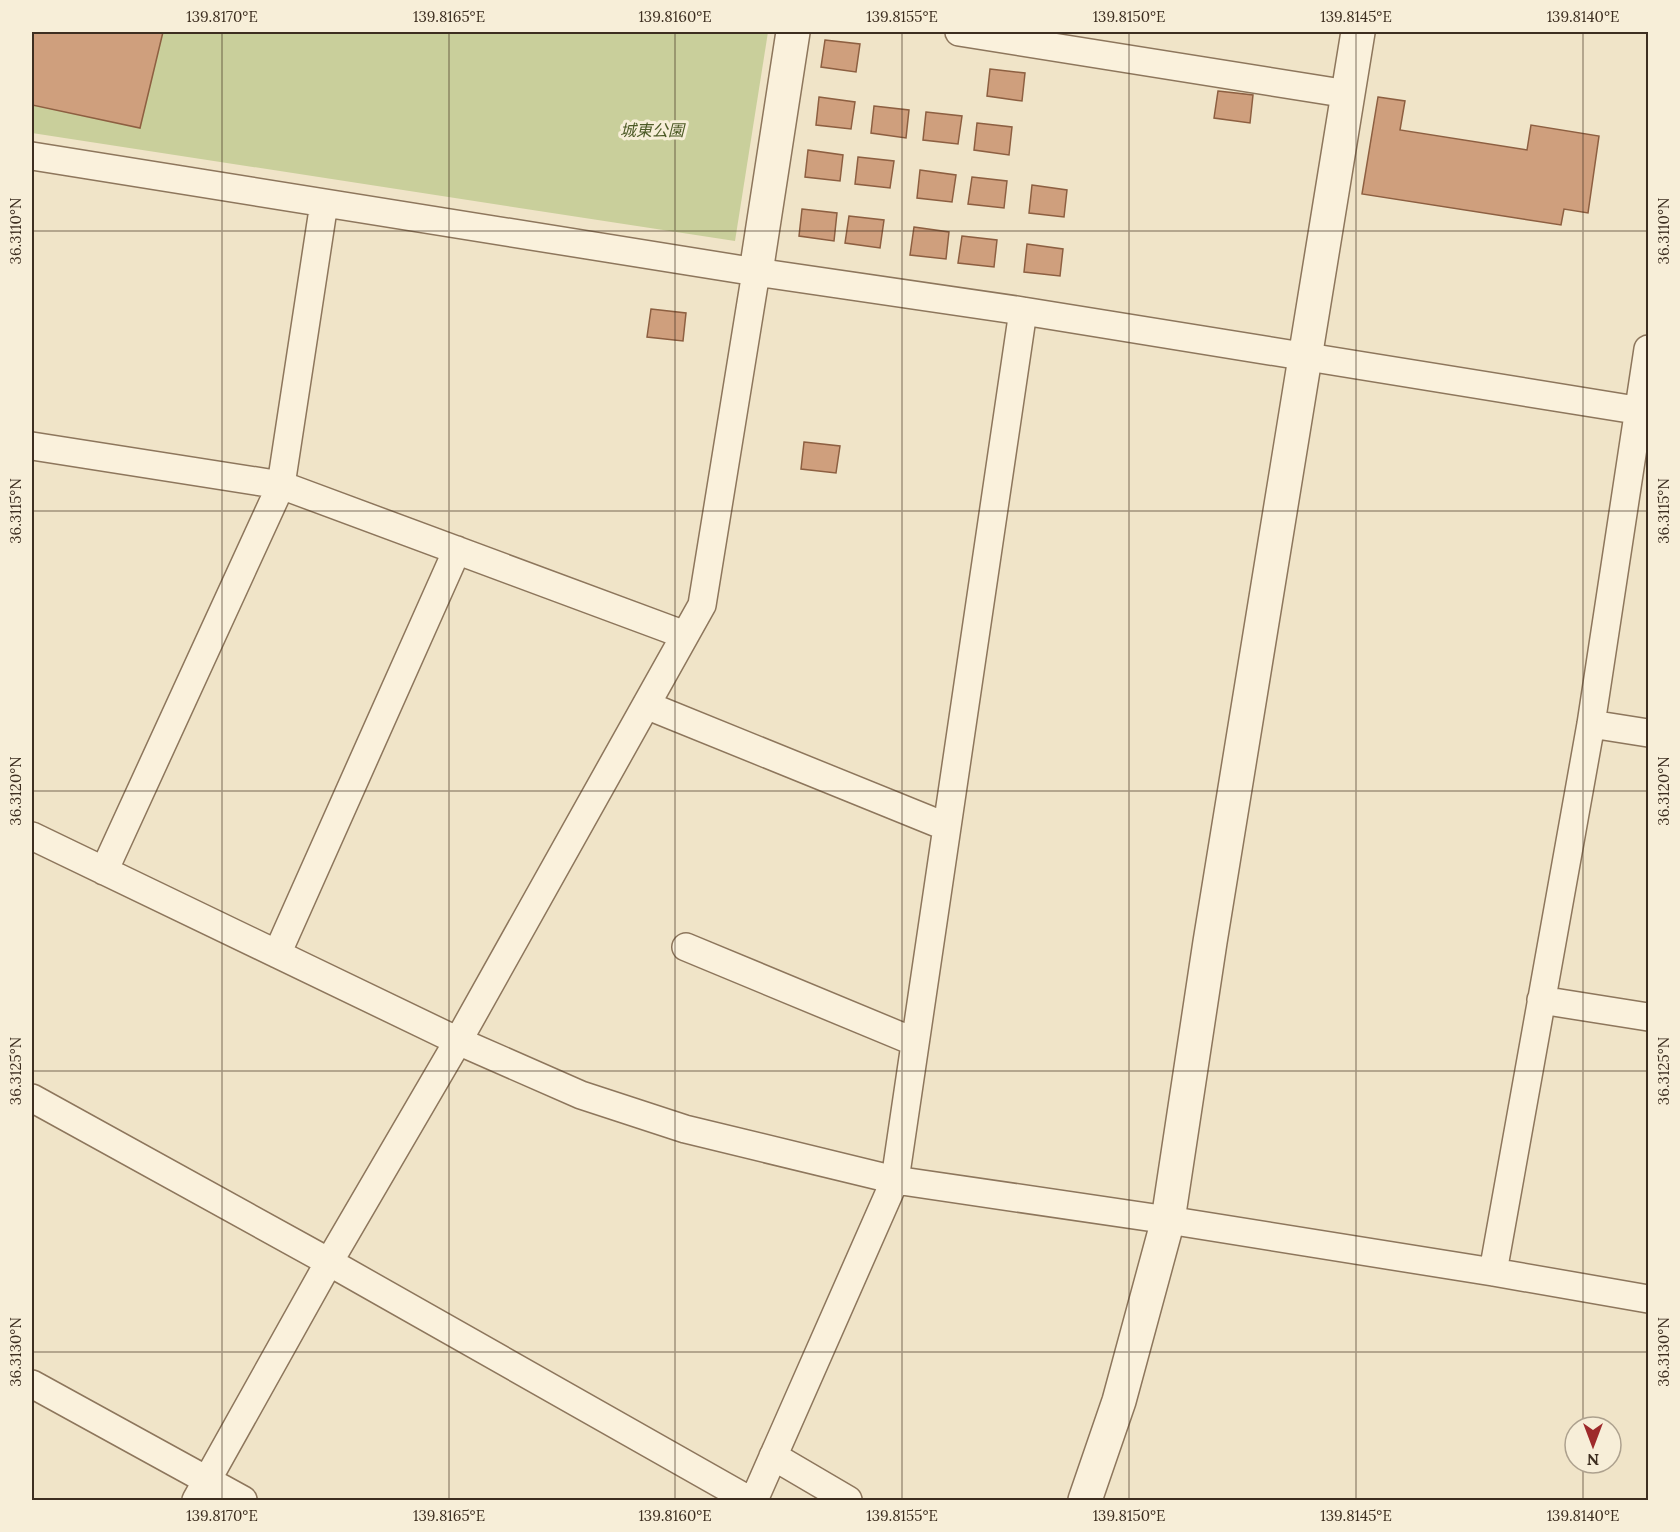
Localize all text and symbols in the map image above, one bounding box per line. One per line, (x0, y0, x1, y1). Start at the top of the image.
text: 139.8170°E (186, 7, 258, 26)
text: 139.8165°E (413, 7, 485, 26)
text: 139.8160°E (638, 7, 712, 26)
text: 139.8155°E (866, 7, 938, 26)
text: 139.8150°E (1093, 7, 1165, 26)
text: 139.8145°E (1320, 7, 1392, 26)
text: 139.8140°E (1547, 7, 1619, 26)
park label: 城東公園 (620, 120, 686, 140)
text: 36.3110°N (6, 198, 25, 264)
text: 36.3110°N (1654, 198, 1673, 264)
text: 36.3115°N (6, 478, 25, 544)
text: 36.3115°N (1654, 478, 1673, 544)
text: 36.3120°N (6, 756, 25, 826)
text: 36.3120°N (1654, 756, 1673, 826)
text: 36.3125°N (6, 1037, 25, 1105)
text: 36.3125°N (1654, 1037, 1673, 1105)
text: 36.3130°N (6, 1317, 25, 1387)
text: 36.3130°N (1654, 1317, 1673, 1387)
north arrow (1563, 1415, 1623, 1475)
text: N (1587, 1450, 1599, 1470)
text: 139.8170°E (186, 1506, 258, 1525)
text: 139.8165°E (413, 1506, 485, 1525)
text: 139.8160°E (638, 1506, 712, 1525)
text: 139.8155°E (866, 1506, 938, 1525)
text: 139.8150°E (1093, 1506, 1165, 1525)
text: 139.8145°E (1320, 1506, 1392, 1525)
text: 139.8140°E (1547, 1506, 1619, 1525)

